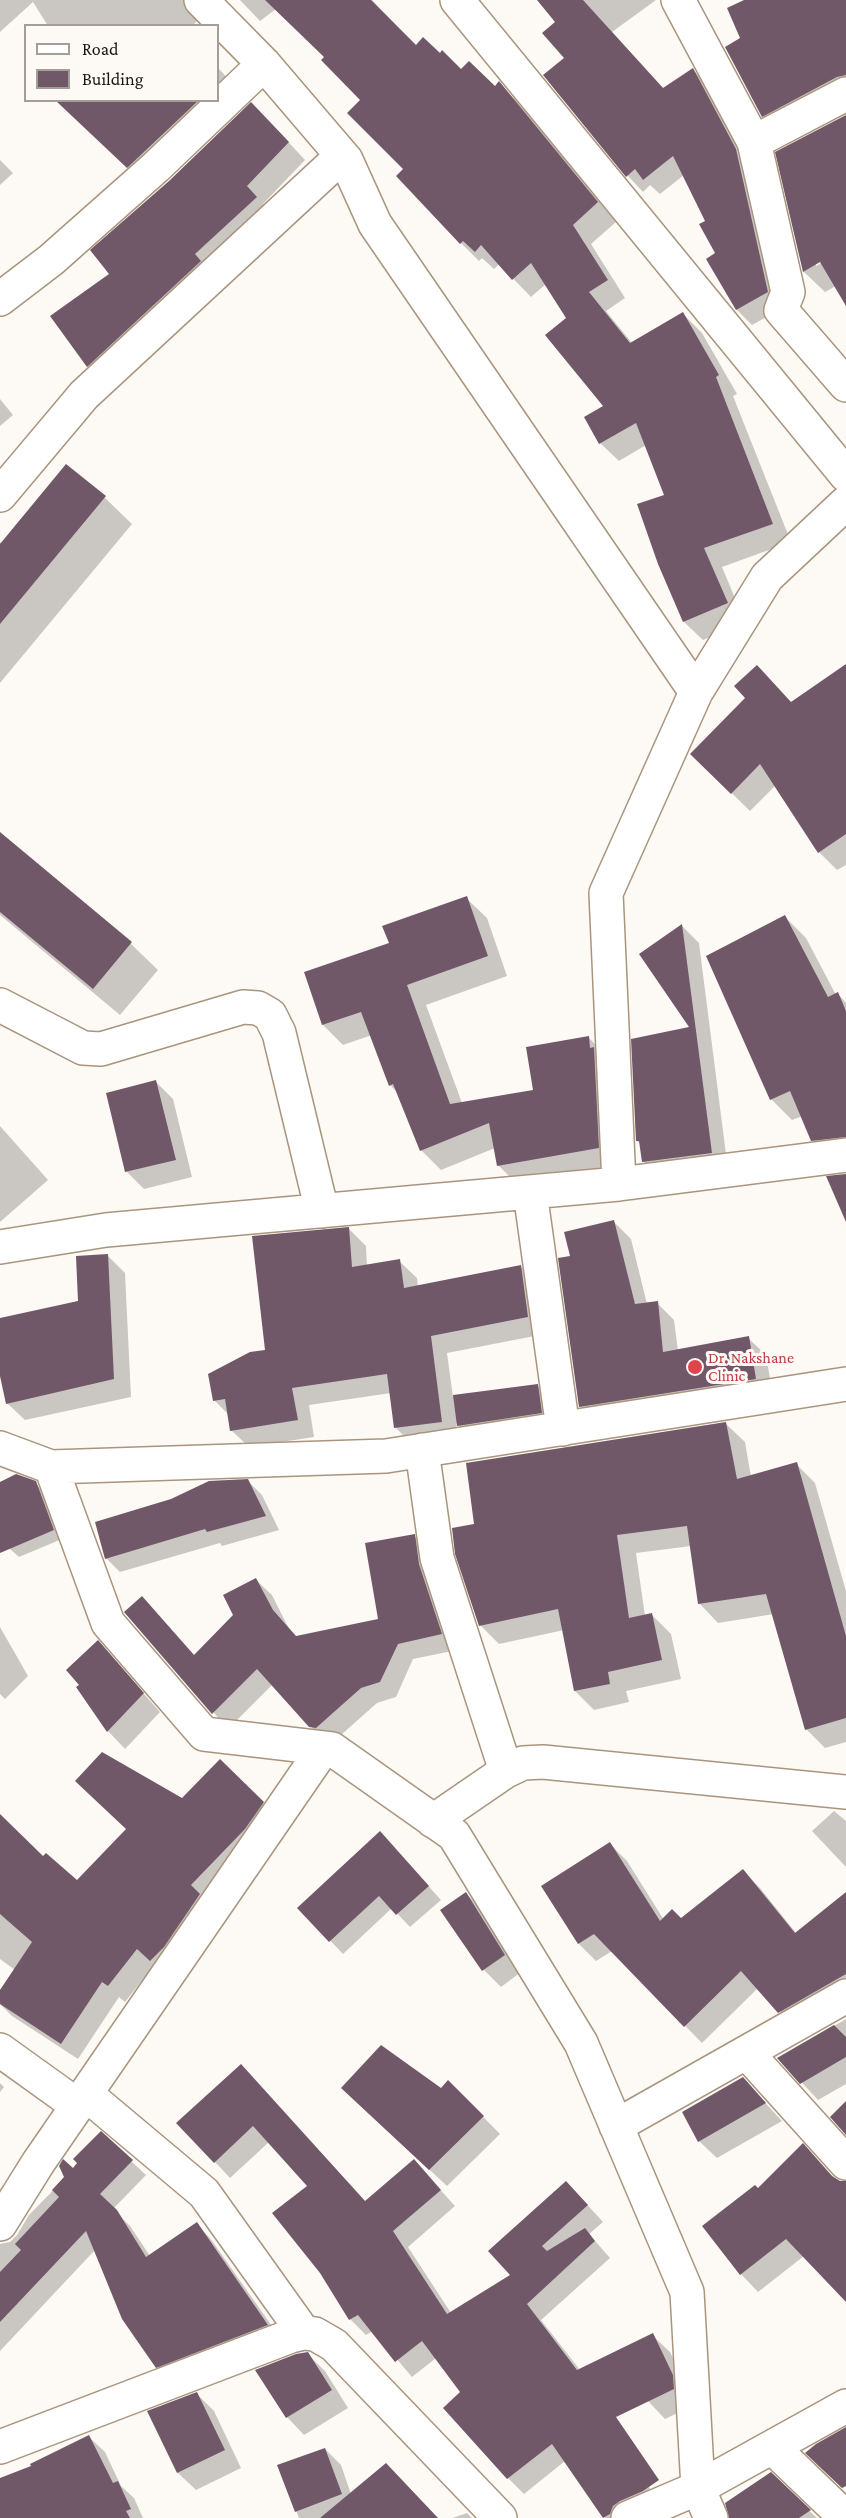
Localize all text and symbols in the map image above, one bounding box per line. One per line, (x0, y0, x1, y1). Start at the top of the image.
legend (24, 24, 219, 102)
text: Road (82, 39, 119, 59)
text: Building (82, 69, 143, 89)
place label: Dr. Nakshane Clinic (708, 1348, 794, 1386)
marker: Dr. Nakshane Clinic (686, 1358, 704, 1376)

